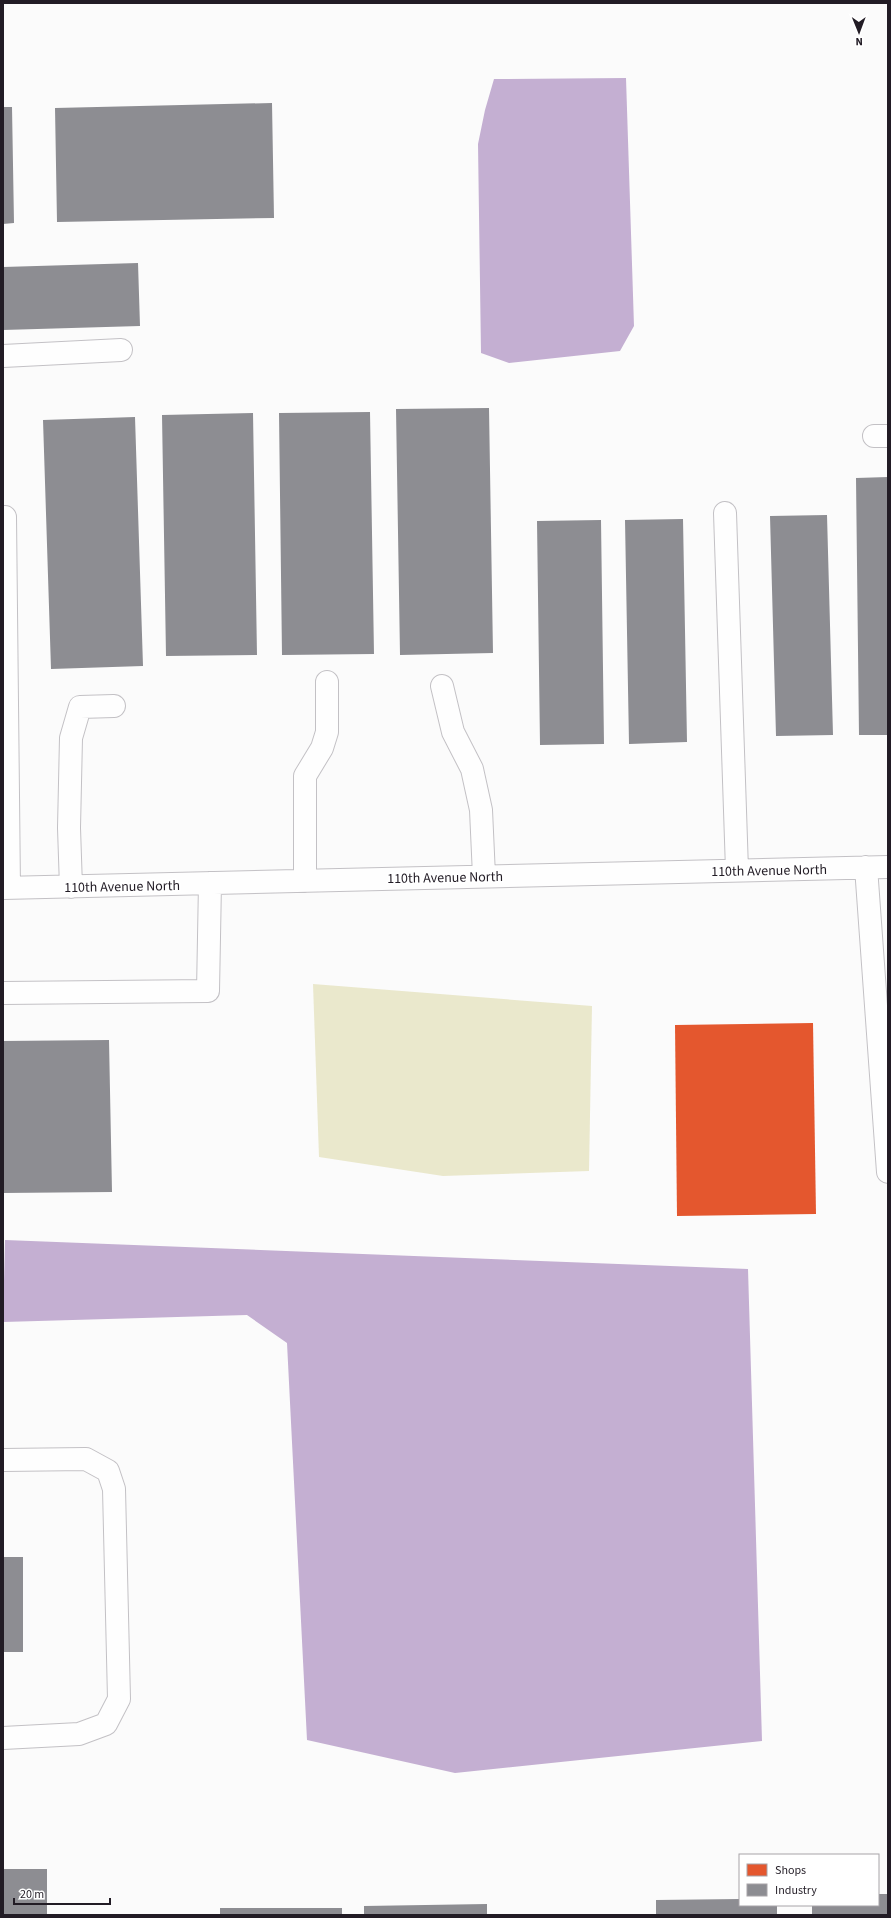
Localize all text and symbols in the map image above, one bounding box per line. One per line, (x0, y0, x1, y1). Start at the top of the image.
north arrow (839, 12, 879, 52)
text: N (855, 34, 863, 49)
street label: 110th Avenue North (711, 860, 827, 882)
street label: 110th Avenue North (387, 867, 503, 889)
street label: 110th Avenue North (64, 876, 180, 898)
legend (739, 1854, 879, 1906)
text: Shops (775, 1862, 806, 1879)
scale bar (14, 1880, 110, 1906)
text: Industry (775, 1882, 817, 1899)
text: 20 m (20, 1886, 44, 1903)

